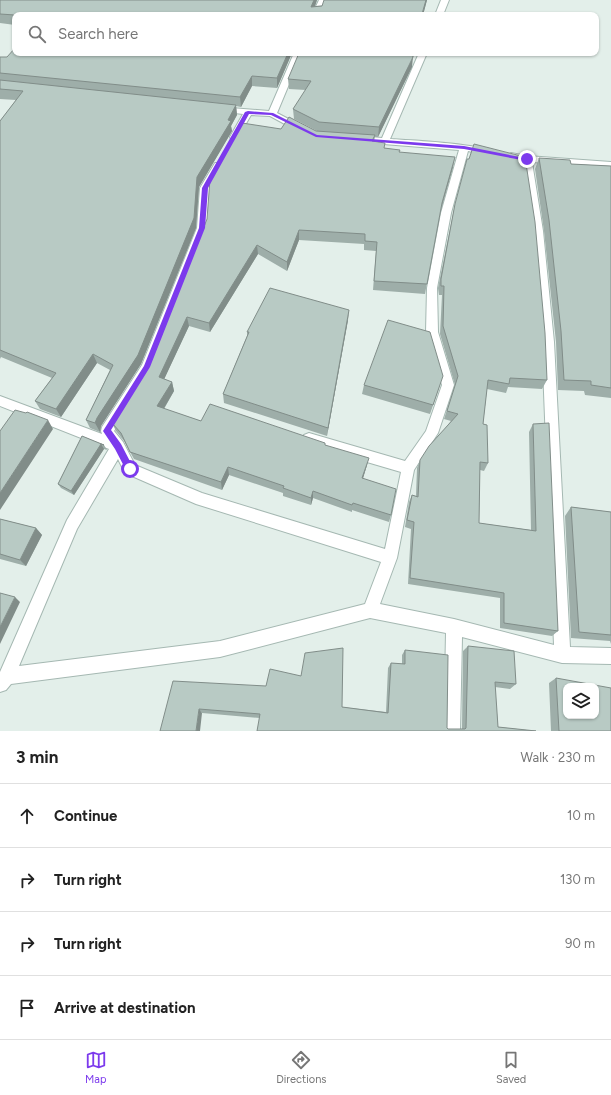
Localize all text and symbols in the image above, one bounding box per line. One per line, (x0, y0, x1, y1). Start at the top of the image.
search box (12, 12, 599, 56)
icon: search (26, 23, 48, 45)
text: Search here (58, 25, 138, 43)
route end (518, 150, 536, 168)
route start (121, 460, 139, 478)
map controls (563, 683, 599, 719)
button: layers (563, 683, 599, 719)
text: 3 min (16, 747, 58, 767)
text: Walk · 230 m (521, 750, 595, 765)
icon: ahead (16, 805, 38, 827)
text: Continue (54, 807, 117, 825)
text: 10 m (567, 808, 595, 823)
icon: right (16, 869, 38, 891)
text: Turn right (54, 871, 122, 889)
text: 130 m (560, 872, 595, 887)
icon: right (16, 933, 38, 955)
text: Turn right (54, 935, 122, 953)
text: 90 m (565, 936, 595, 951)
icon: arrive (16, 997, 38, 1019)
text: Arrive at destination (54, 999, 195, 1017)
tab: Map (85, 1049, 107, 1086)
tab: Directions (276, 1049, 326, 1086)
tab: Saved (496, 1049, 526, 1086)

